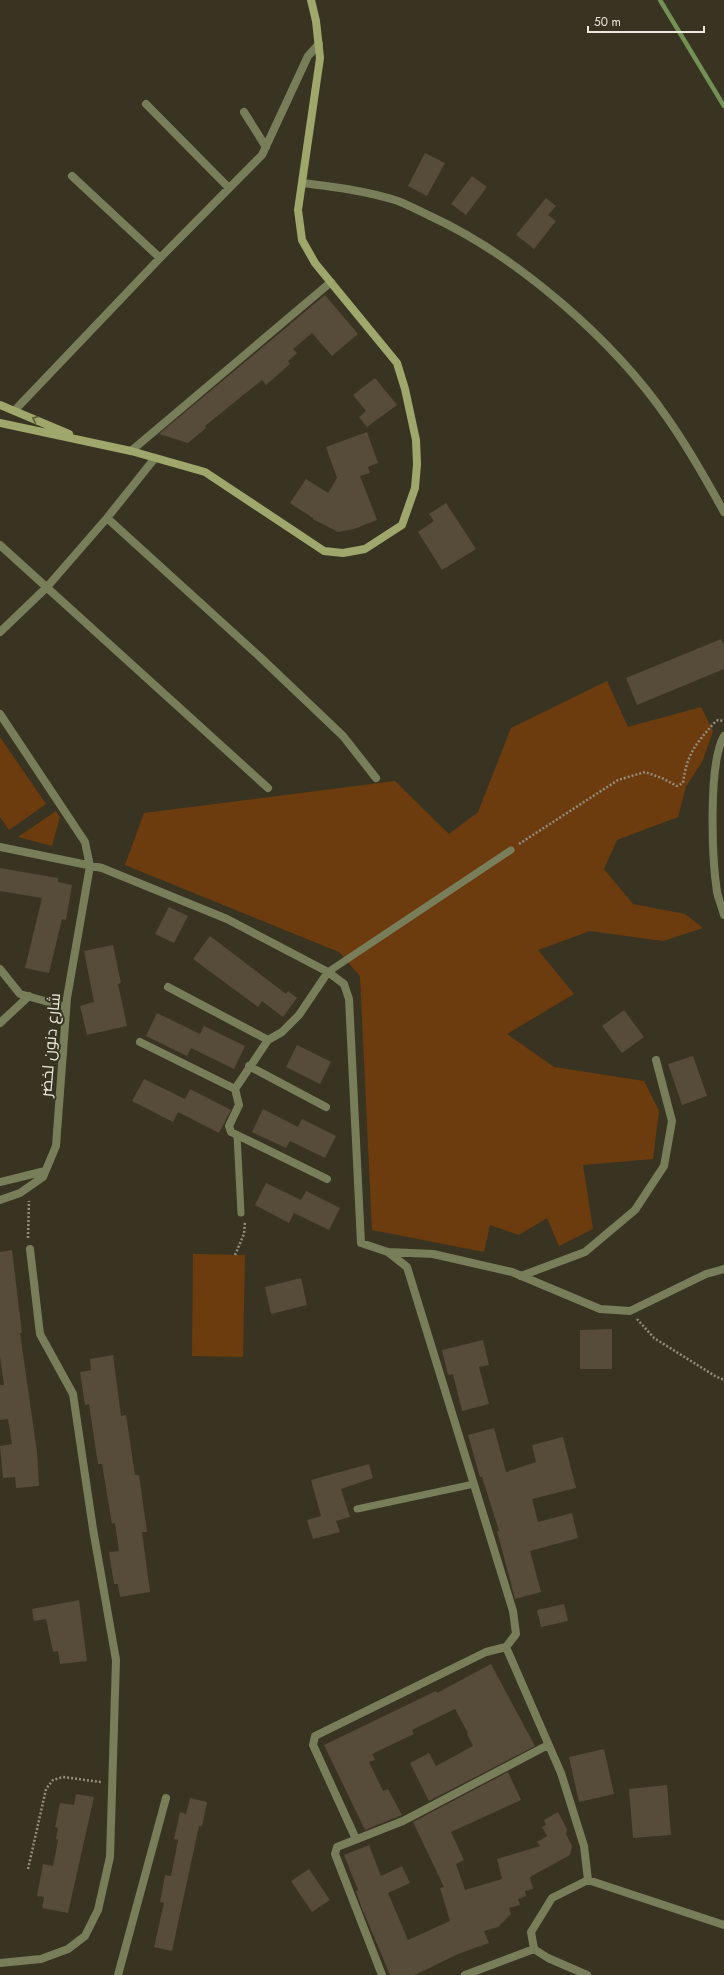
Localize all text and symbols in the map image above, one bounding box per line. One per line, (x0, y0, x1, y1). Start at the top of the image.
scale bar (588, 8, 704, 34)
text: 50 m (594, 13, 621, 31)
one-way arrow (32, 416, 39, 424)
street label: شارع دنون لخضر (34, 992, 66, 1099)

